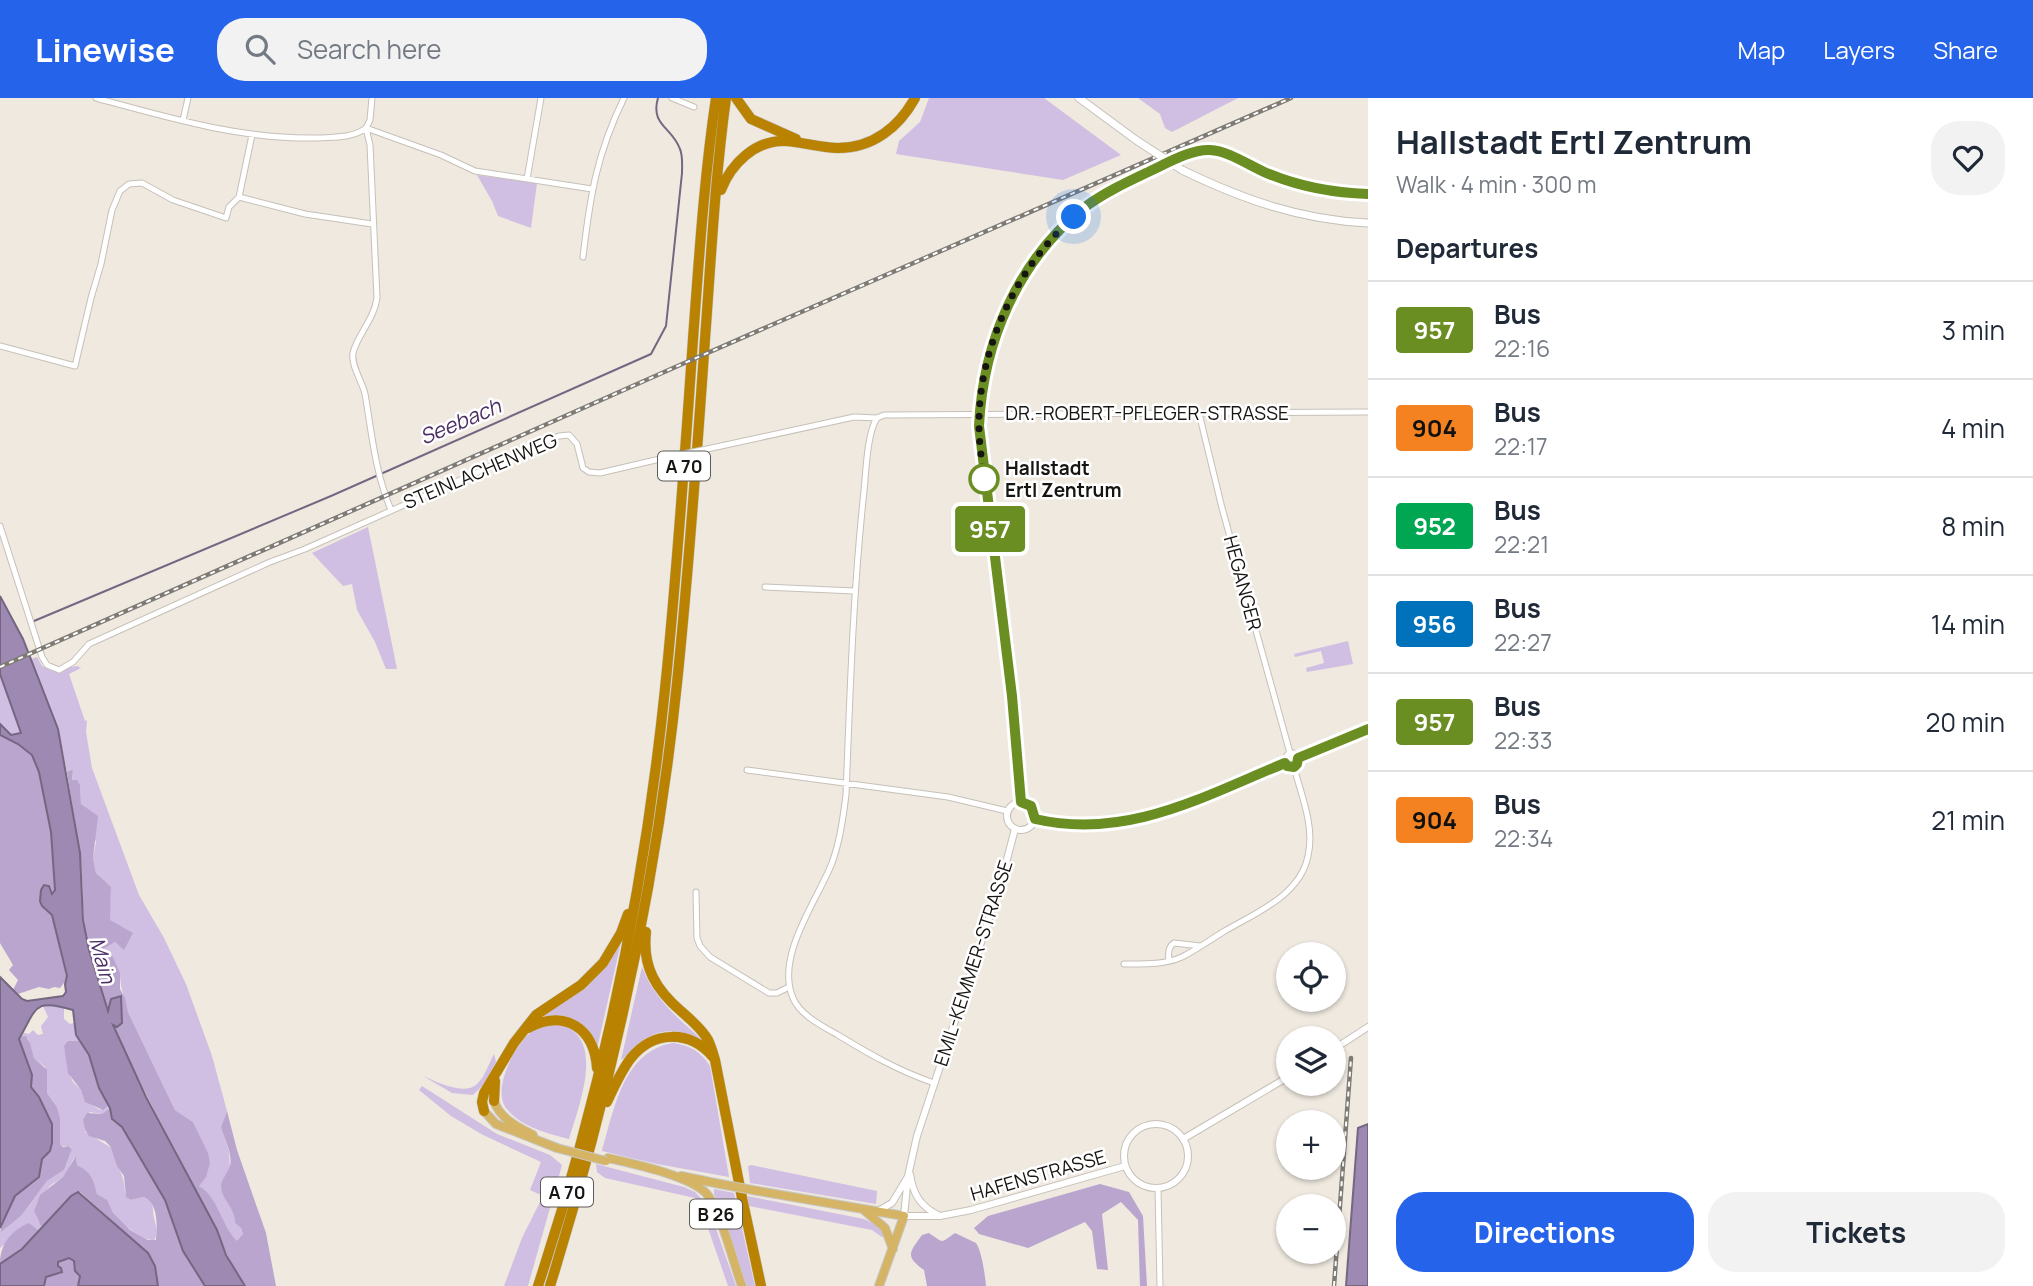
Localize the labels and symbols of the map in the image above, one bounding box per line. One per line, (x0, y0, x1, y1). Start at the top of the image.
your location (1056, 199, 1091, 234)
water label: Seebach (415, 391, 506, 451)
street label: DR.-ROBERT-PFLEGER-STRASSE (1005, 400, 1289, 426)
street label: STEINLACHENWEG (399, 427, 561, 515)
road number: A 70 (658, 452, 710, 480)
place label: Hallstadt Ertl Zentrum (1005, 455, 1121, 503)
marker: Hallstadt Ertl Zentrum (969, 464, 999, 494)
line badge: 957 (950, 506, 1030, 552)
street label: HEGANGER (1218, 533, 1268, 633)
street label: EMIL-KEMMER-STRASSE (927, 857, 1019, 1069)
water label: Main (83, 934, 123, 988)
street label: HAFENSTRASSE (967, 1143, 1109, 1207)
road number: A 70 (541, 1177, 593, 1206)
road number: B 26 (690, 1199, 742, 1228)

